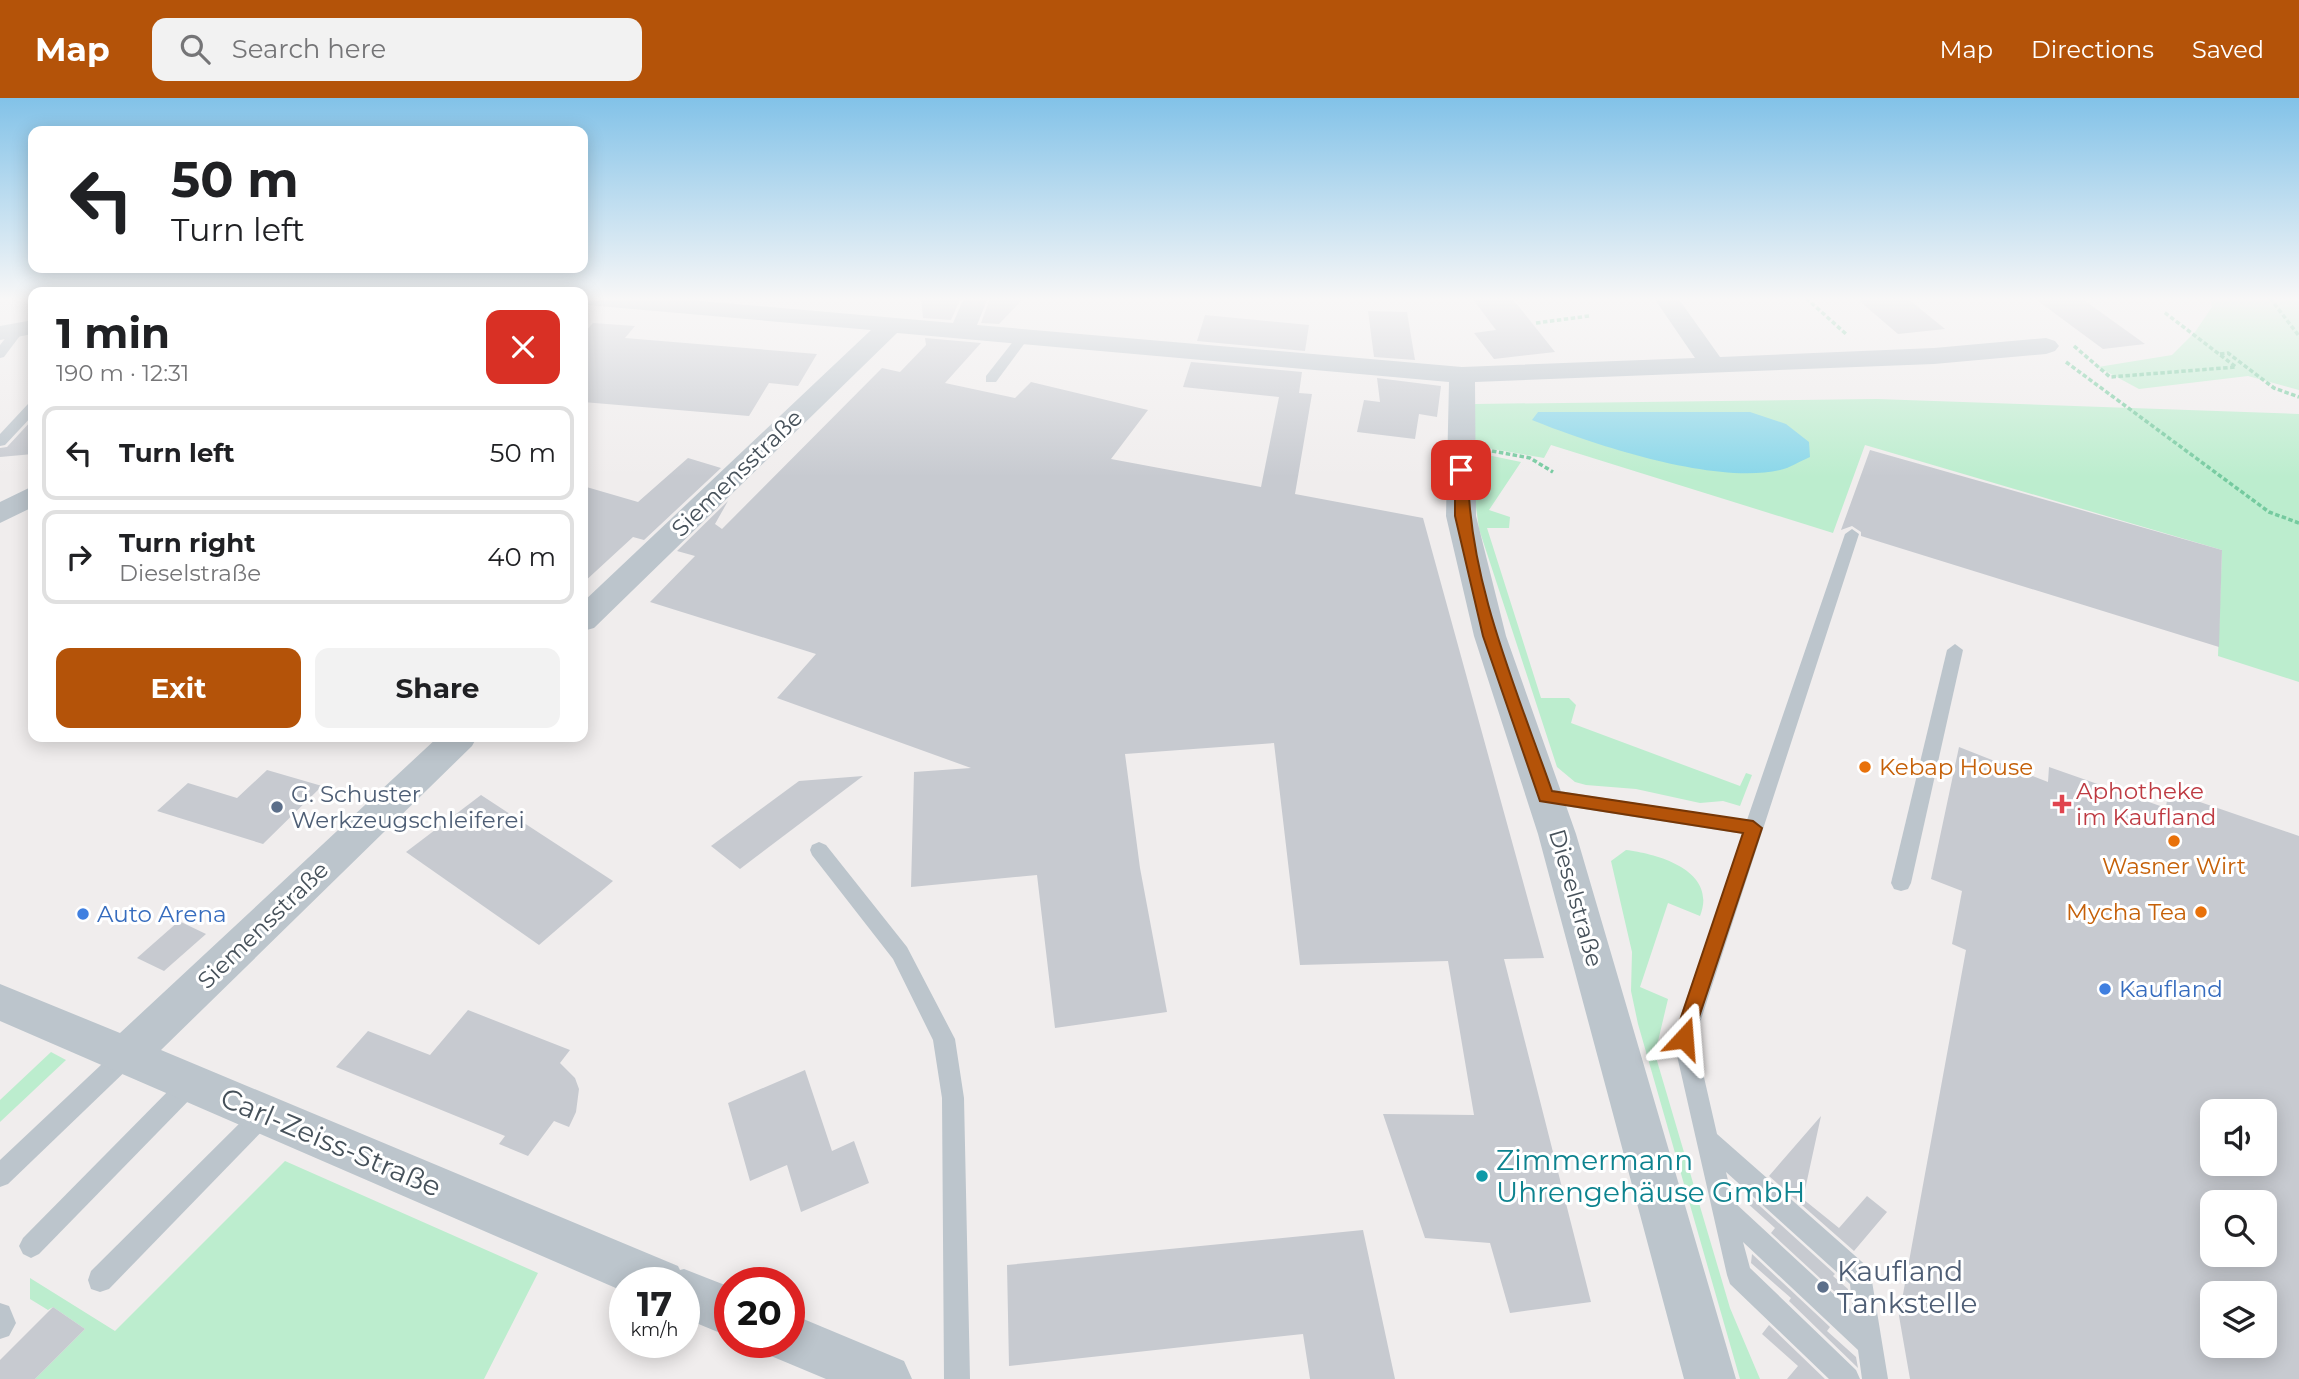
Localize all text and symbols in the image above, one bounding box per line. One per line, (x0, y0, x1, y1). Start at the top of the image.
search box (152, 18, 642, 81)
text: Map (35, 29, 110, 69)
icon: search (176, 30, 214, 68)
text: Search here (232, 33, 386, 65)
text: Map (1940, 35, 1993, 64)
text: Directions (2031, 35, 2154, 64)
text: Saved (2192, 35, 2264, 64)
text: 50 m (171, 150, 299, 209)
icon: left (56, 154, 147, 245)
text: Turn left (171, 210, 305, 249)
text: 1 min (56, 307, 170, 359)
button: close (486, 310, 560, 384)
text: 190 m · 12:31 (56, 359, 189, 387)
street label: Siemensstraße (666, 404, 808, 542)
icon: left (60, 434, 98, 472)
text: Turn left (119, 437, 235, 469)
text: 50 m (490, 437, 556, 469)
pin (1431, 440, 1491, 500)
icon: arrive (1442, 451, 1480, 489)
text: Turn right (119, 527, 255, 559)
icon: right (60, 538, 98, 576)
text: 40 m (487, 541, 556, 573)
text: Dieselstraße (119, 559, 261, 587)
button: Exit (56, 648, 301, 728)
button: Share (315, 648, 560, 728)
place label: Kebap House (1879, 753, 2033, 781)
marker: Kebap House (1857, 759, 1873, 775)
place label: Aphotheke im Kaufland (2076, 777, 2216, 831)
place label: G. Schuster Werkzeugschleiferei (291, 780, 525, 834)
marker: Aphotheke im Kaufland (2054, 796, 2070, 812)
marker: G. Schuster Werkzeugschleiferei (269, 799, 285, 815)
street label: Dieselstraße (1543, 826, 1609, 970)
marker: Wasner Wirt (2166, 833, 2182, 849)
place label: Wasner Wirt (2102, 852, 2246, 880)
street label: Siemensstraße (192, 856, 334, 994)
place label: Mycha Tea (2066, 898, 2187, 926)
place label: Auto Arena (97, 900, 227, 928)
marker: Mycha Tea (2193, 904, 2209, 920)
marker: Auto Arena (75, 906, 91, 922)
place label: Kaufland (2119, 975, 2223, 1003)
marker: Kaufland (2097, 981, 2113, 997)
position arrow (1647, 1001, 1721, 1075)
street label: Carl-Zeiss-Straße (216, 1080, 446, 1204)
map controls (2200, 1099, 2277, 1358)
button: sound (2200, 1099, 2277, 1176)
place label: Zimmermann Uhrengehäuse GmbH (1496, 1143, 1805, 1209)
marker: Zimmermann Uhrengehäuse GmbH (1474, 1168, 1490, 1184)
button: search (2200, 1190, 2277, 1267)
place label: Kaufland Tankstelle (1837, 1254, 1977, 1320)
speed limit sign: 20 (714, 1267, 805, 1358)
marker: Kaufland Tankstelle (1815, 1279, 1831, 1295)
button: layers (2200, 1281, 2277, 1358)
text: 17 (637, 1282, 672, 1325)
text: km/h (630, 1319, 679, 1341)

